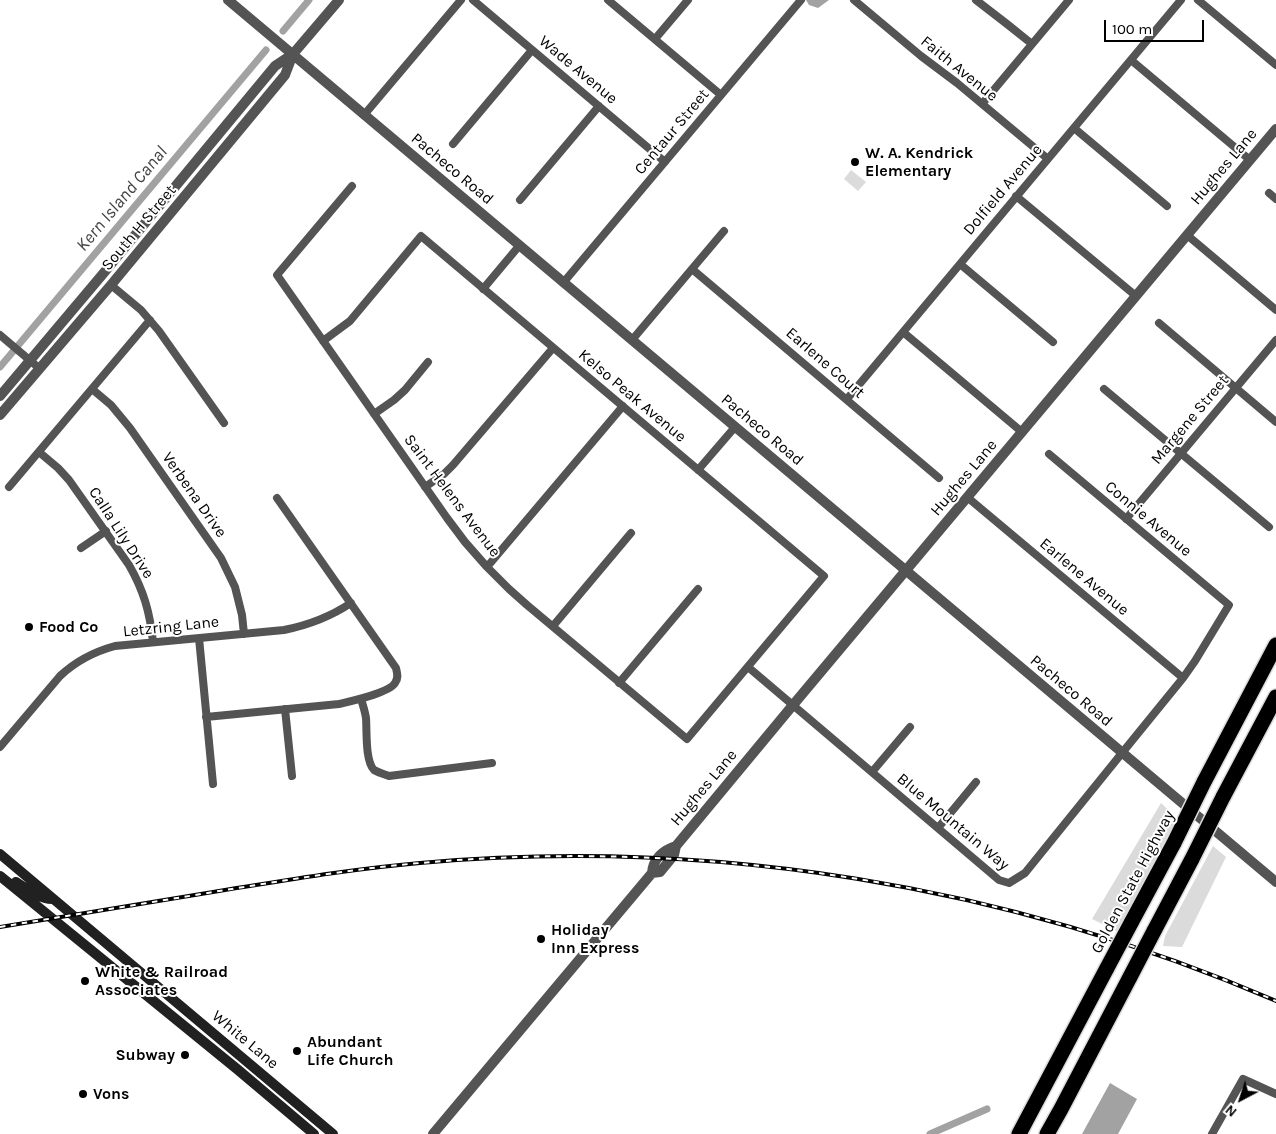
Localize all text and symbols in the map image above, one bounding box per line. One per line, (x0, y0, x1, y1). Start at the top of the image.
scale bar (1106, 10, 1206, 42)
text: 100 m (1112, 20, 1152, 38)
street label: Wade Avenue (535, 32, 621, 108)
street label: Faith Avenue (917, 32, 1001, 106)
street label: Centaur Street (631, 85, 713, 179)
street label: Hughes Lane (1187, 125, 1261, 209)
street label: Pacheco Road (407, 129, 497, 209)
street label: Dolfield Avenue (959, 141, 1047, 239)
water label: Kern Island Canal (72, 142, 172, 256)
place label: W. A. Kendrick Elementary (865, 143, 973, 181)
marker: W. A. Kendrick Elementary (849, 156, 861, 168)
street label: South H Street (98, 181, 180, 275)
street label: Earlene Court (782, 324, 868, 402)
street label: Kelso Peak Avenue (574, 345, 690, 447)
street label: Margene Street (1147, 371, 1233, 469)
street label: Pacheco Road (717, 390, 807, 470)
street label: Saint Helens Avenue (400, 431, 504, 561)
street label: Hughes Lane (927, 436, 1001, 520)
street label: Verbena Drive (158, 449, 230, 541)
street label: Connie Avenue (1101, 477, 1195, 561)
street label: Calla Lily Drive (84, 484, 158, 582)
street label: Earlene Avenue (1035, 534, 1133, 620)
street label: Letzring Lane (122, 612, 220, 642)
place label: Food Co (39, 617, 98, 637)
marker: Food Co (23, 621, 35, 633)
street label: Pacheco Road (1026, 651, 1116, 731)
street label: Hughes Lane (667, 746, 741, 830)
street label: Blue Mountain Way (893, 769, 1013, 875)
street label: Golden State Highway (1087, 807, 1179, 957)
place label: Holiday Inn Express (551, 920, 639, 958)
marker: Holiday Inn Express (535, 933, 547, 945)
place label: White & Railroad Associates (95, 962, 228, 1000)
marker: White & Railroad Associates (79, 975, 91, 987)
street label: White Lane (208, 1007, 282, 1073)
place label: Abundant Life Church (307, 1032, 393, 1070)
place label: Subway (115, 1045, 175, 1065)
marker: Abundant Life Church (291, 1045, 303, 1057)
marker: Subway (179, 1049, 191, 1061)
north arrow (1216, 1074, 1266, 1124)
place label: Vons (93, 1084, 129, 1104)
marker: Vons (77, 1088, 89, 1100)
text: N (1222, 1101, 1240, 1121)

